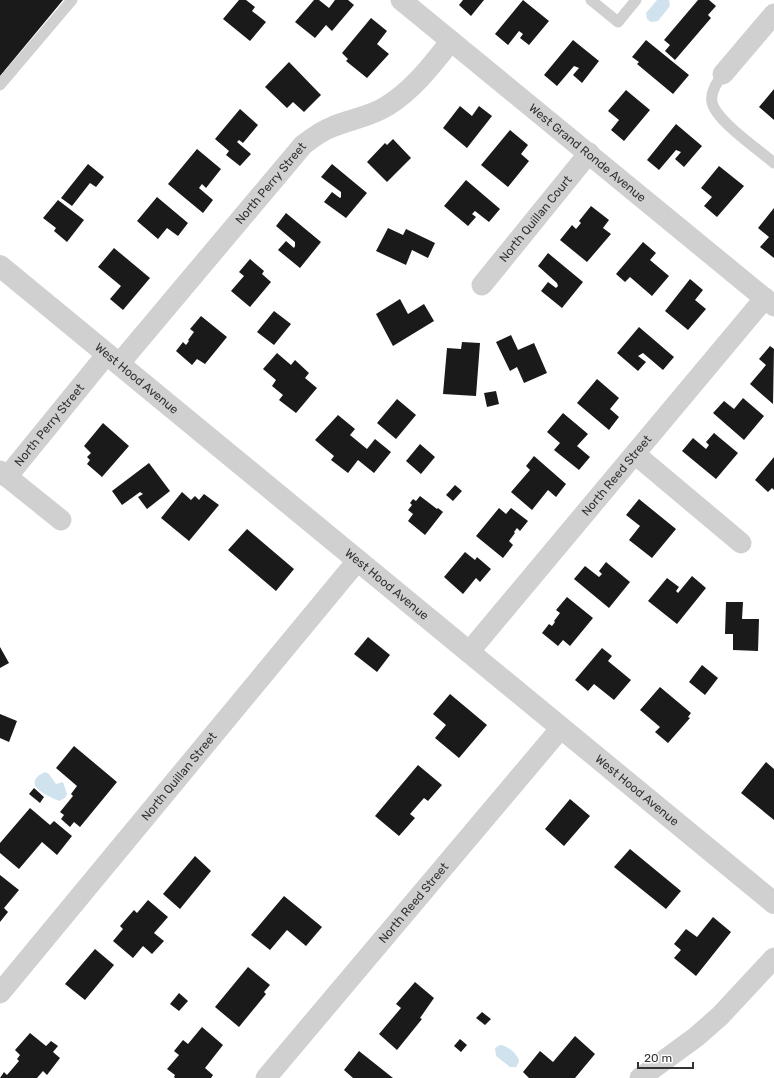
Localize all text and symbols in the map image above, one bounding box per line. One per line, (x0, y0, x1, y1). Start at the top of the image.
street label: West Grand Ronde Avenue (526, 101, 649, 205)
street label: North Perry Street (233, 139, 309, 227)
street label: North Quillan Court (496, 173, 575, 265)
street label: West Hood Avenue (92, 340, 182, 417)
street label: North Perry Street (12, 381, 87, 469)
street label: North Reed Street (579, 432, 654, 519)
street label: West Hood Avenue (342, 546, 432, 623)
street label: North Quillan Street (138, 729, 220, 823)
street label: West Hood Avenue (592, 752, 682, 829)
street label: North Reed Street (376, 860, 452, 946)
scale bar (638, 1044, 693, 1070)
text: 20 m (644, 1051, 672, 1065)

